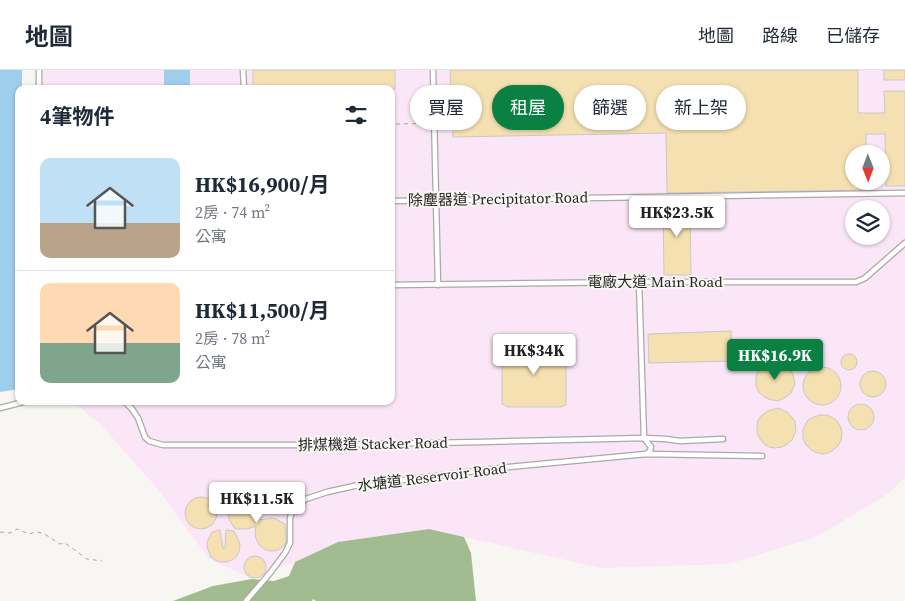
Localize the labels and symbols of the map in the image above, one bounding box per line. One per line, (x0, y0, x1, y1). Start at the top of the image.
north arrow (845, 145, 890, 190)
street label: 除塵器道 Precipitator Road (408, 186, 589, 211)
pin: HK$23.5K (625, 196, 729, 238)
street label: 電廠大道 Main Road (587, 271, 723, 292)
pin: HK$34K (493, 334, 575, 376)
pin: HK$16.9K (723, 338, 827, 381)
street label: 排煤機道 Stacker Road (298, 432, 449, 455)
street label: 水塘道 Reservoir Road (356, 457, 508, 496)
pin: HK$11.5K (205, 482, 309, 524)

